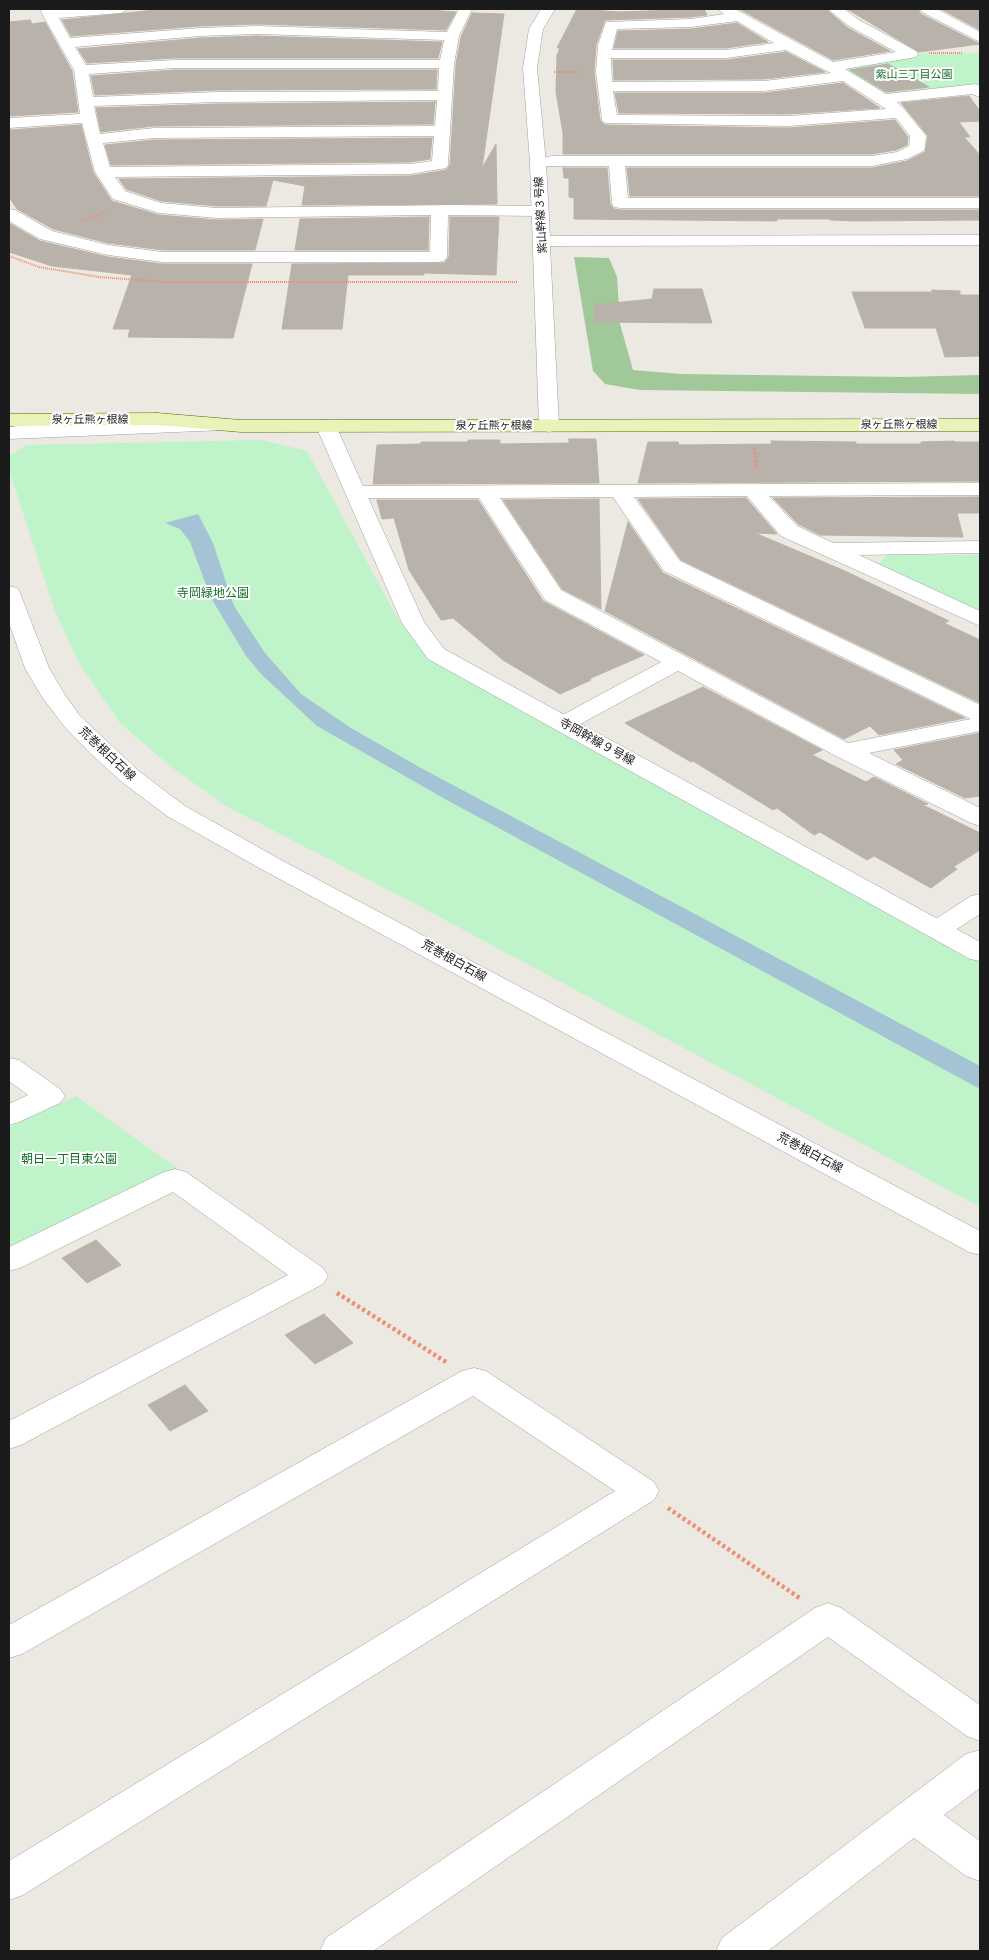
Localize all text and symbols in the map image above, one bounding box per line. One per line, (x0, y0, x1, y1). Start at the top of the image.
park label: 紫山三丁目公園 (876, 68, 952, 82)
street label: 紫山幹線３号線 (532, 176, 550, 254)
street label: 泉ヶ丘熊ヶ根線 (52, 413, 128, 427)
street label: 泉ヶ丘熊ヶ根線 (861, 418, 937, 432)
street label: 泉ヶ丘熊ヶ根線 (456, 419, 532, 433)
park label: 寺岡緑地公園 (177, 586, 249, 600)
street label: 寺岡幹線９号線 (557, 715, 637, 769)
street label: 荒巻根白石線 (76, 724, 138, 784)
street label: 荒巻根白石線 (419, 937, 489, 985)
street label: 荒巻根白石線 (775, 1130, 845, 1176)
park label: 朝日一丁目東公園 (21, 1152, 117, 1166)

